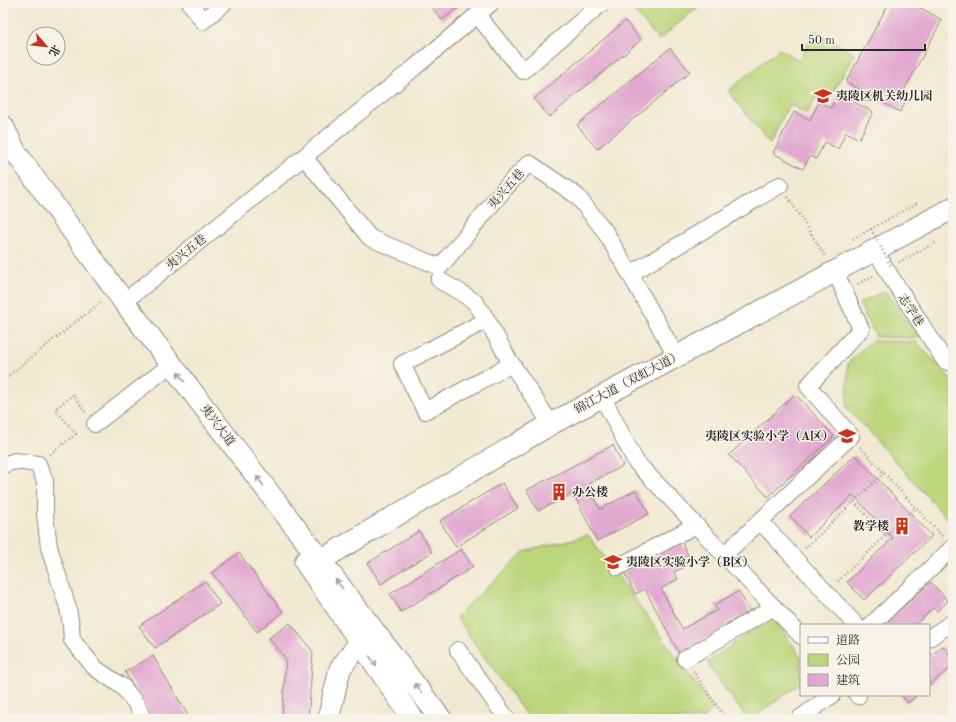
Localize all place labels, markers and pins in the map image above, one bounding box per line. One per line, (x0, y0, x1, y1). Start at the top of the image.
school or university icon: 夷陵区机关幼儿园 (813, 86, 833, 106)
place label: 夷陵区机关幼儿园 (836, 89, 932, 103)
school or university icon: 夷陵区实验小学（A区） (837, 426, 857, 446)
place label: 夷陵区实验小学（A区） (705, 429, 834, 443)
building icon: 办公楼 (549, 482, 569, 502)
place label: 办公楼 (572, 485, 608, 499)
building icon: 教学楼 (892, 516, 912, 536)
place label: 教学楼 (853, 519, 889, 533)
school or university icon: 夷陵区实验小学（B区） (603, 552, 623, 572)
place label: 夷陵区实验小学（B区） (626, 555, 755, 569)

